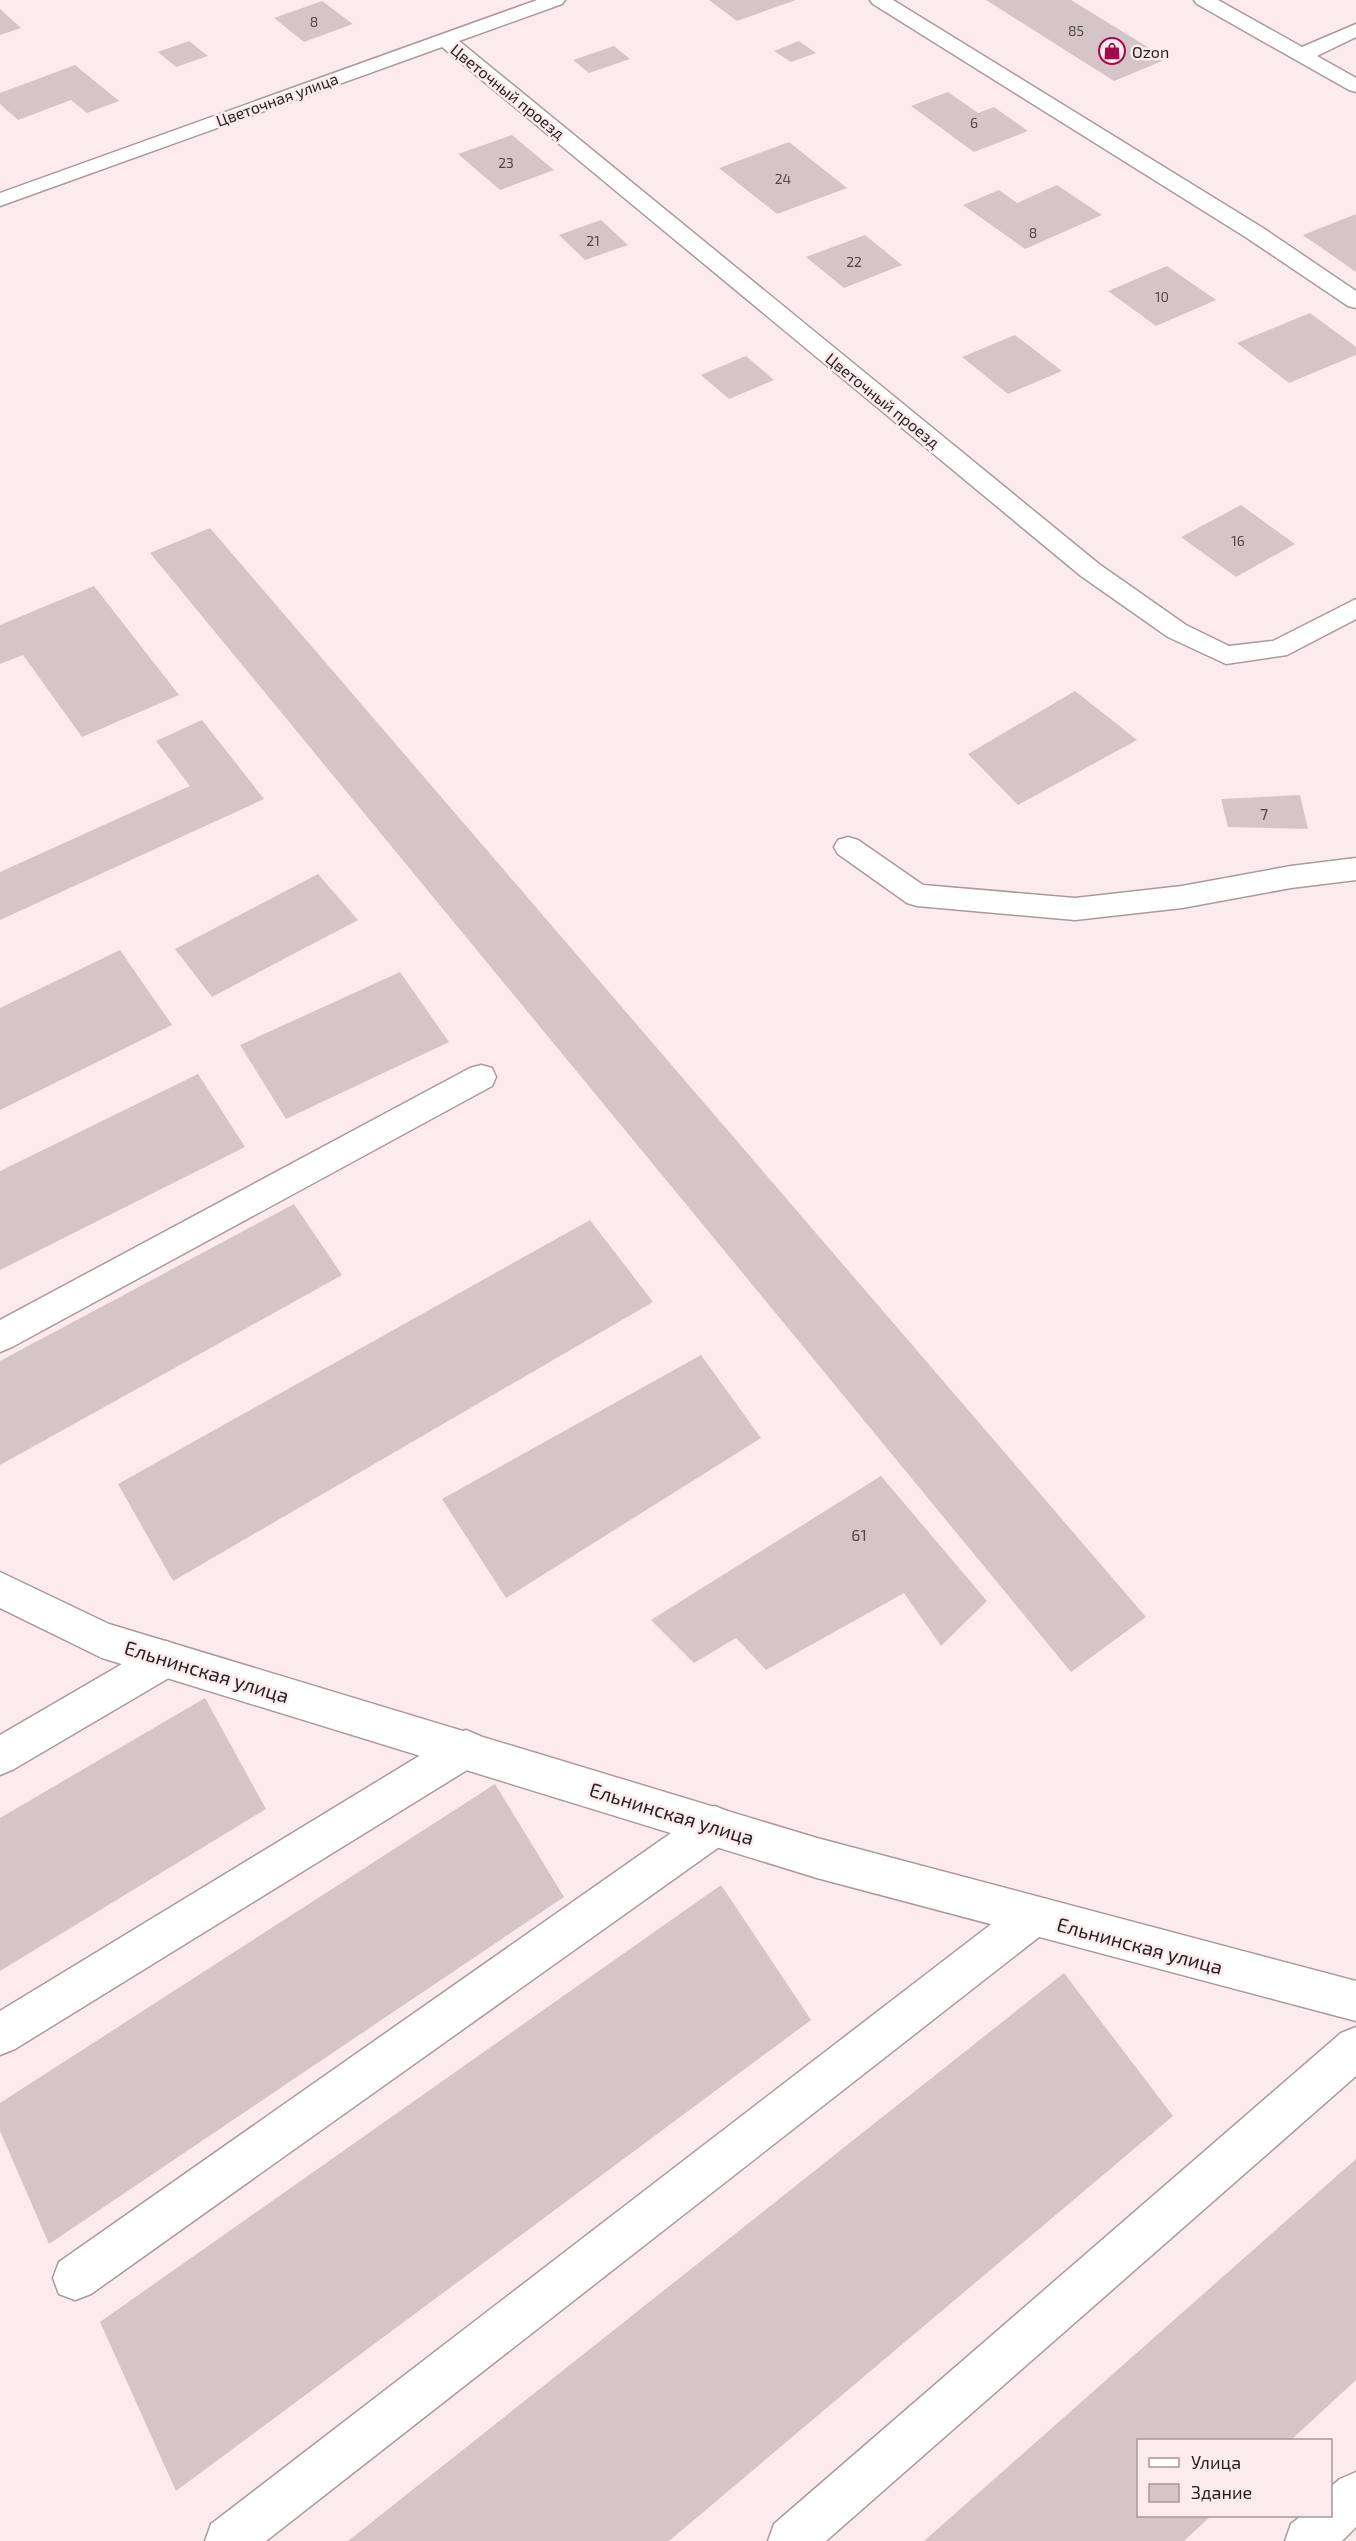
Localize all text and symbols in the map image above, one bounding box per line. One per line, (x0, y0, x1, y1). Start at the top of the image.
house number: 8 (310, 13, 318, 30)
house number: 85 (1068, 22, 1084, 39)
shop icon: Ozon (1097, 36, 1127, 66)
street label: Цветочный проезд (447, 39, 569, 143)
place label: Ozon (1132, 42, 1169, 61)
street label: Цветочная улица (213, 68, 341, 131)
house number: 6 (970, 114, 978, 131)
house number: 23 (498, 154, 514, 171)
house number: 24 (775, 170, 791, 187)
house number: 8 (1029, 224, 1037, 241)
house number: 21 (586, 232, 600, 249)
house number: 22 (846, 253, 862, 270)
house number: 10 (1155, 288, 1169, 305)
street label: Цветочный проезд (822, 348, 944, 452)
house number: 16 (1231, 532, 1245, 549)
house number: 7 (1260, 804, 1268, 823)
house number: 61 (851, 1525, 867, 1544)
street label: Ельнинская улица (122, 1635, 292, 1708)
street label: Ельнинская улица (587, 1777, 757, 1850)
street label: Ельнинская улица (1054, 1911, 1225, 1980)
legend (1137, 2439, 1332, 2517)
text: Улица (1191, 2451, 1241, 2473)
text: Здание (1191, 2481, 1252, 2503)

